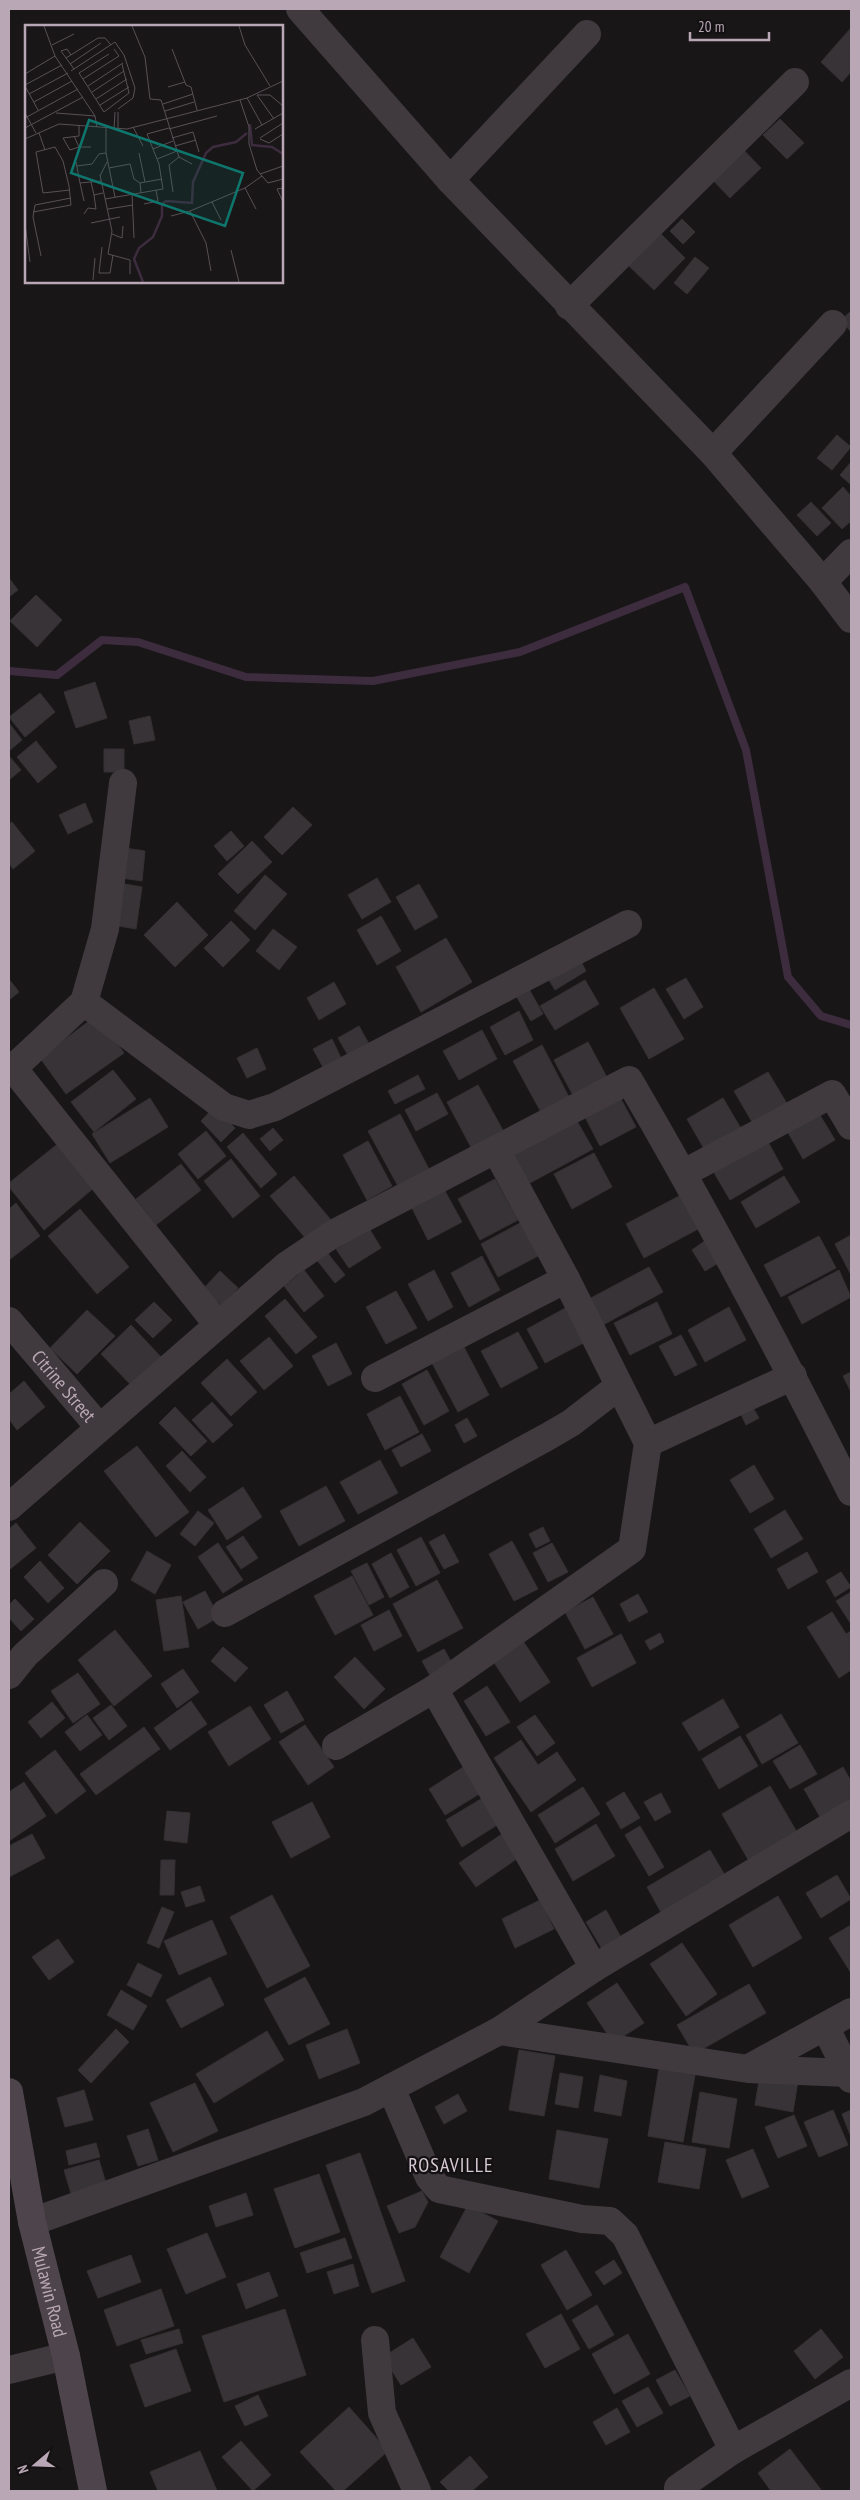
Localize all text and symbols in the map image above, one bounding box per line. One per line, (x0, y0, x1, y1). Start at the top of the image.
scale bar (690, 10, 769, 42)
text: 20 m (698, 17, 724, 36)
inset map (25, 25, 282, 282)
street label: Citrine Street (27, 1345, 102, 1427)
district label: ROSAVILLE (408, 2152, 494, 2178)
street label: Mulawin Road (27, 2244, 73, 2340)
north arrow (10, 2440, 60, 2490)
text: N (13, 2463, 32, 2476)

